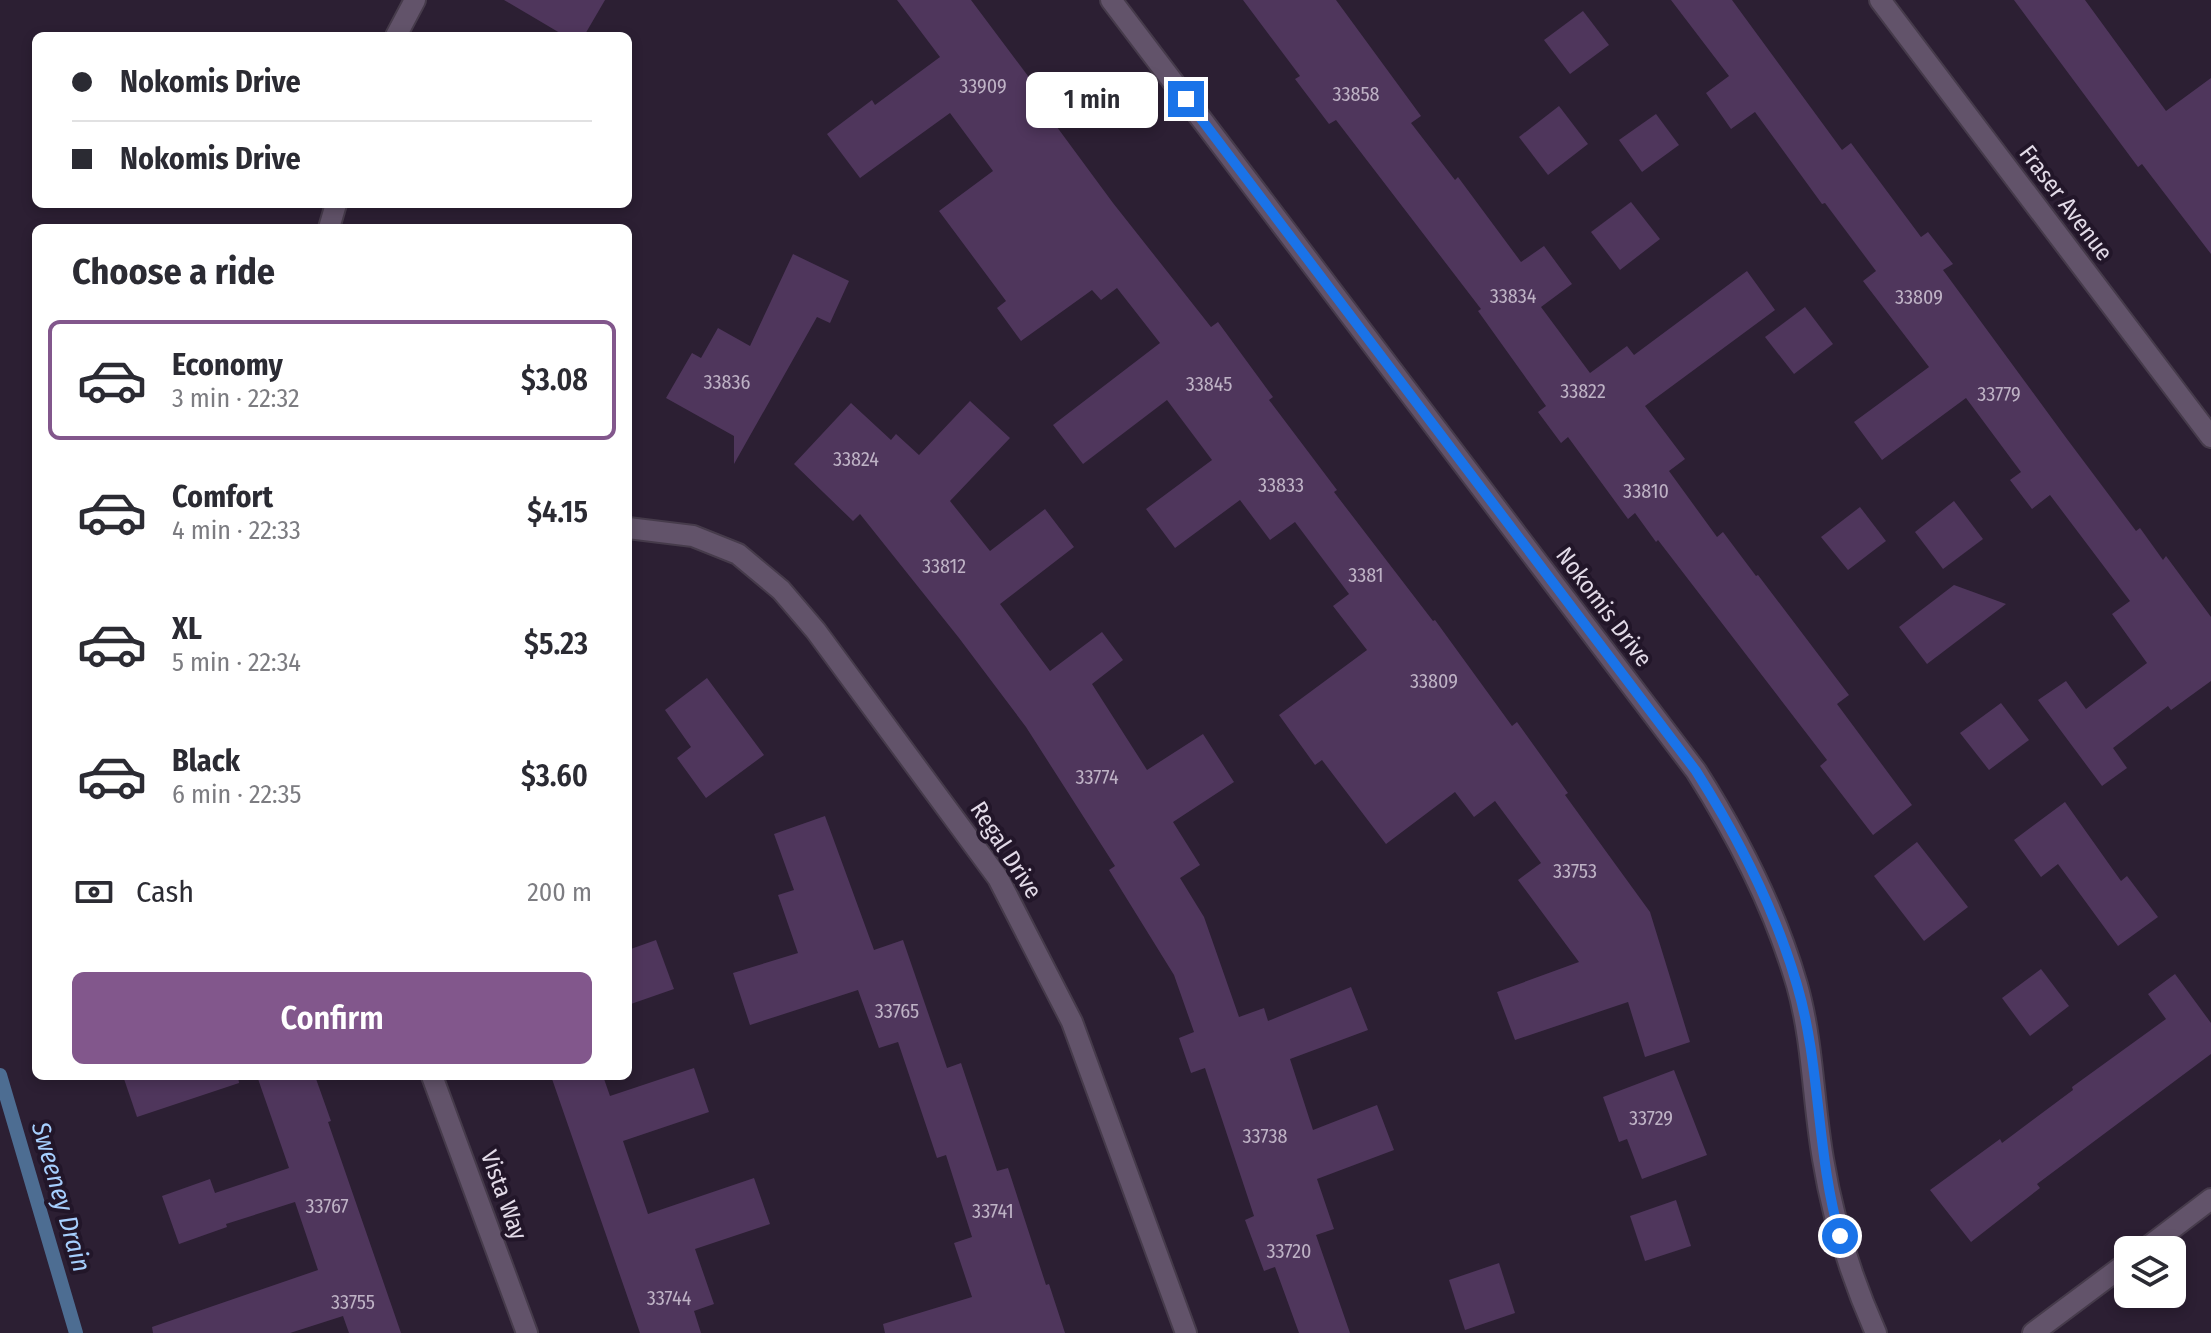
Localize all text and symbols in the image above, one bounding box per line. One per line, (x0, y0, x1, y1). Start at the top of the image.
text: Nokomis Drive (120, 64, 301, 100)
callout: 1 min (1026, 71, 1158, 127)
house number: 33909 (959, 74, 1007, 98)
route end (1168, 81, 1204, 117)
house number: 33858 (1332, 82, 1380, 106)
text: 1 min (1064, 84, 1120, 115)
street label: Fraser Avenue (2014, 140, 2118, 266)
text: Nokomis Drive (120, 141, 301, 177)
text: Choose a ride (72, 250, 275, 294)
house number: 33834 (1490, 284, 1537, 308)
house number: 33809 (1895, 285, 1943, 309)
icon: car (76, 344, 148, 416)
text: Economy (172, 347, 283, 383)
text: $3.08 (521, 362, 588, 398)
house number: 33836 (704, 370, 751, 394)
house number: 33845 (1186, 372, 1232, 396)
house number: 33822 (1560, 379, 1606, 403)
house number: 33779 (1977, 382, 2021, 406)
text: 3 min · 22:32 (172, 383, 299, 414)
house number: 33824 (833, 447, 879, 471)
house number: 33833 (1258, 473, 1304, 497)
icon: car (76, 476, 148, 548)
text: Comfort (172, 479, 273, 515)
house number: 33810 (1623, 479, 1669, 503)
text: $4.15 (527, 494, 588, 530)
text: 4 min · 22:33 (172, 515, 301, 546)
street label: Nokomis Drive (1550, 542, 1658, 672)
house number: 33812 (922, 554, 966, 578)
house number: 3381 (1348, 563, 1384, 587)
icon: car (76, 608, 148, 680)
text: XL (172, 611, 202, 647)
text: $5.23 (524, 626, 588, 662)
text: 5 min · 22:34 (172, 647, 301, 678)
house number: 33809 (1410, 669, 1458, 693)
icon: car (76, 740, 148, 812)
text: Black (172, 743, 240, 779)
text: $3.60 (521, 758, 588, 794)
house number: 33774 (1075, 765, 1119, 789)
text: 6 min · 22:35 (172, 779, 301, 810)
street label: Regal Drive (964, 796, 1048, 904)
house number: 33753 (1553, 859, 1597, 883)
icon: cash (72, 870, 116, 914)
text: Cash (136, 874, 194, 910)
text: 200 m (527, 877, 592, 908)
button: Confirm (72, 972, 592, 1064)
house number: 33765 (875, 999, 919, 1023)
house number: 33729 (1629, 1106, 1673, 1130)
water label: Sweeney Drain (25, 1117, 97, 1276)
house number: 33738 (1243, 1124, 1287, 1148)
street label: Vista Way (475, 1147, 533, 1244)
house number: 33767 (305, 1194, 349, 1218)
house number: 33741 (972, 1199, 1014, 1223)
route start (1822, 1218, 1858, 1254)
map controls (2114, 1236, 2186, 1308)
button: layers (2114, 1236, 2186, 1308)
house number: 33720 (1266, 1239, 1312, 1263)
house number: 33744 (647, 1286, 692, 1310)
house number: 33755 (331, 1290, 375, 1314)

